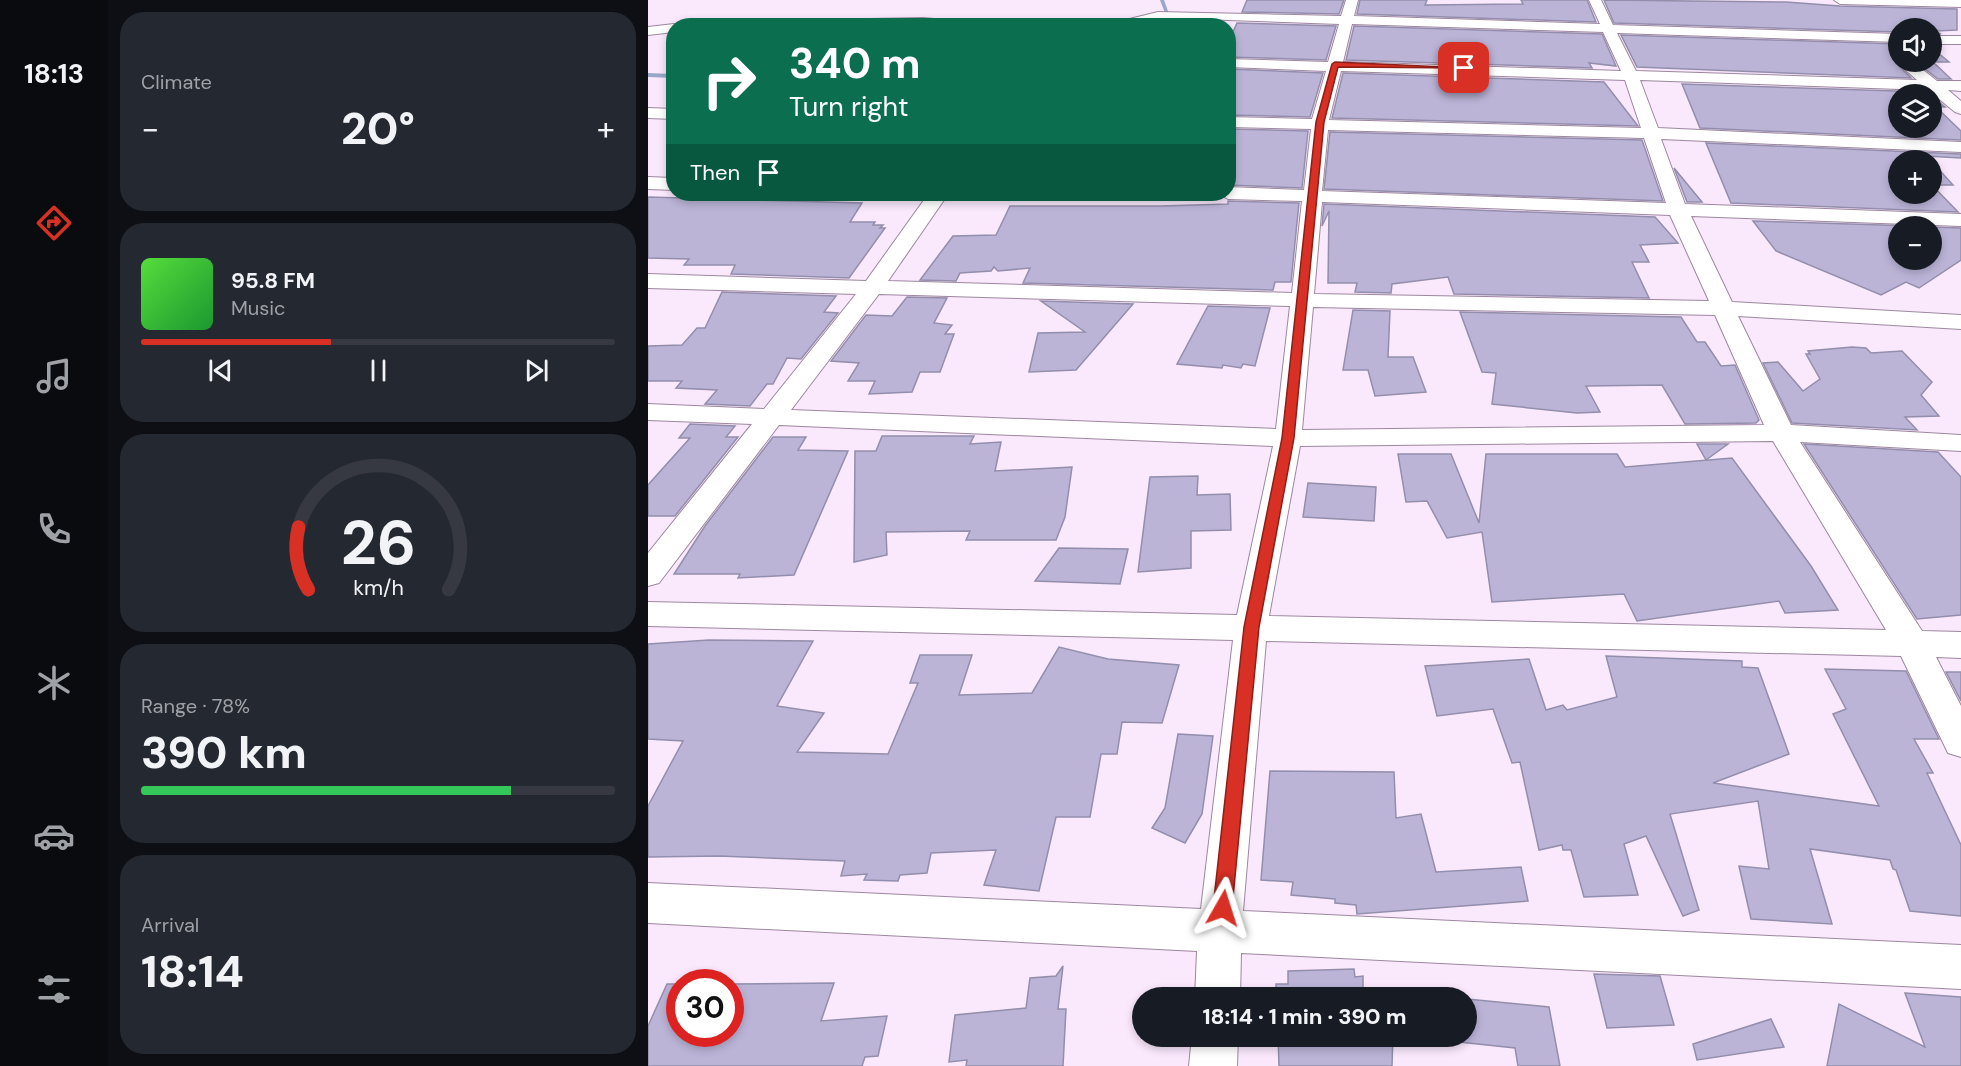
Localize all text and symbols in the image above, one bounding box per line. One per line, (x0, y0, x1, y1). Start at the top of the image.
map controls (1888, 18, 1942, 270)
button: sound (1888, 18, 1942, 72)
text: 340 m (789, 36, 921, 91)
icon: right (690, 42, 768, 120)
pin (1438, 42, 1489, 93)
icon: arrive (1447, 51, 1480, 84)
text: 18:13 (24, 56, 84, 91)
text: Climate (141, 69, 212, 95)
button: layers (1888, 84, 1942, 138)
text: Turn right (789, 89, 909, 124)
text: 20° (341, 99, 415, 158)
text: − (141, 107, 159, 150)
text: + (597, 107, 615, 150)
button: + (1888, 150, 1942, 204)
icon: arrive (752, 156, 785, 189)
text: Then (690, 158, 740, 187)
icon: directions (33, 202, 75, 244)
button: − (1888, 216, 1942, 270)
text: 95.8 FM (231, 266, 315, 295)
text: Music (231, 295, 286, 321)
icon: previous (204, 354, 237, 387)
icon: pause (362, 354, 395, 387)
icon: next (520, 354, 553, 387)
icon: music (33, 355, 75, 397)
text: 26 (340, 502, 416, 583)
icon: phone (33, 508, 75, 550)
text: km/h (353, 574, 403, 602)
icon: climate (33, 662, 75, 704)
text: Range · 78% (141, 693, 250, 719)
text: 390 km (141, 723, 307, 782)
icon: car (33, 815, 75, 857)
position arrow (1191, 876, 1255, 940)
text: Arrival (141, 912, 199, 938)
text: 18:14 (141, 942, 244, 1001)
icon: filters (33, 968, 75, 1010)
speed limit sign: 30 (666, 969, 744, 1047)
text: 18:14 · 1 min · 390 m (1202, 1002, 1407, 1031)

